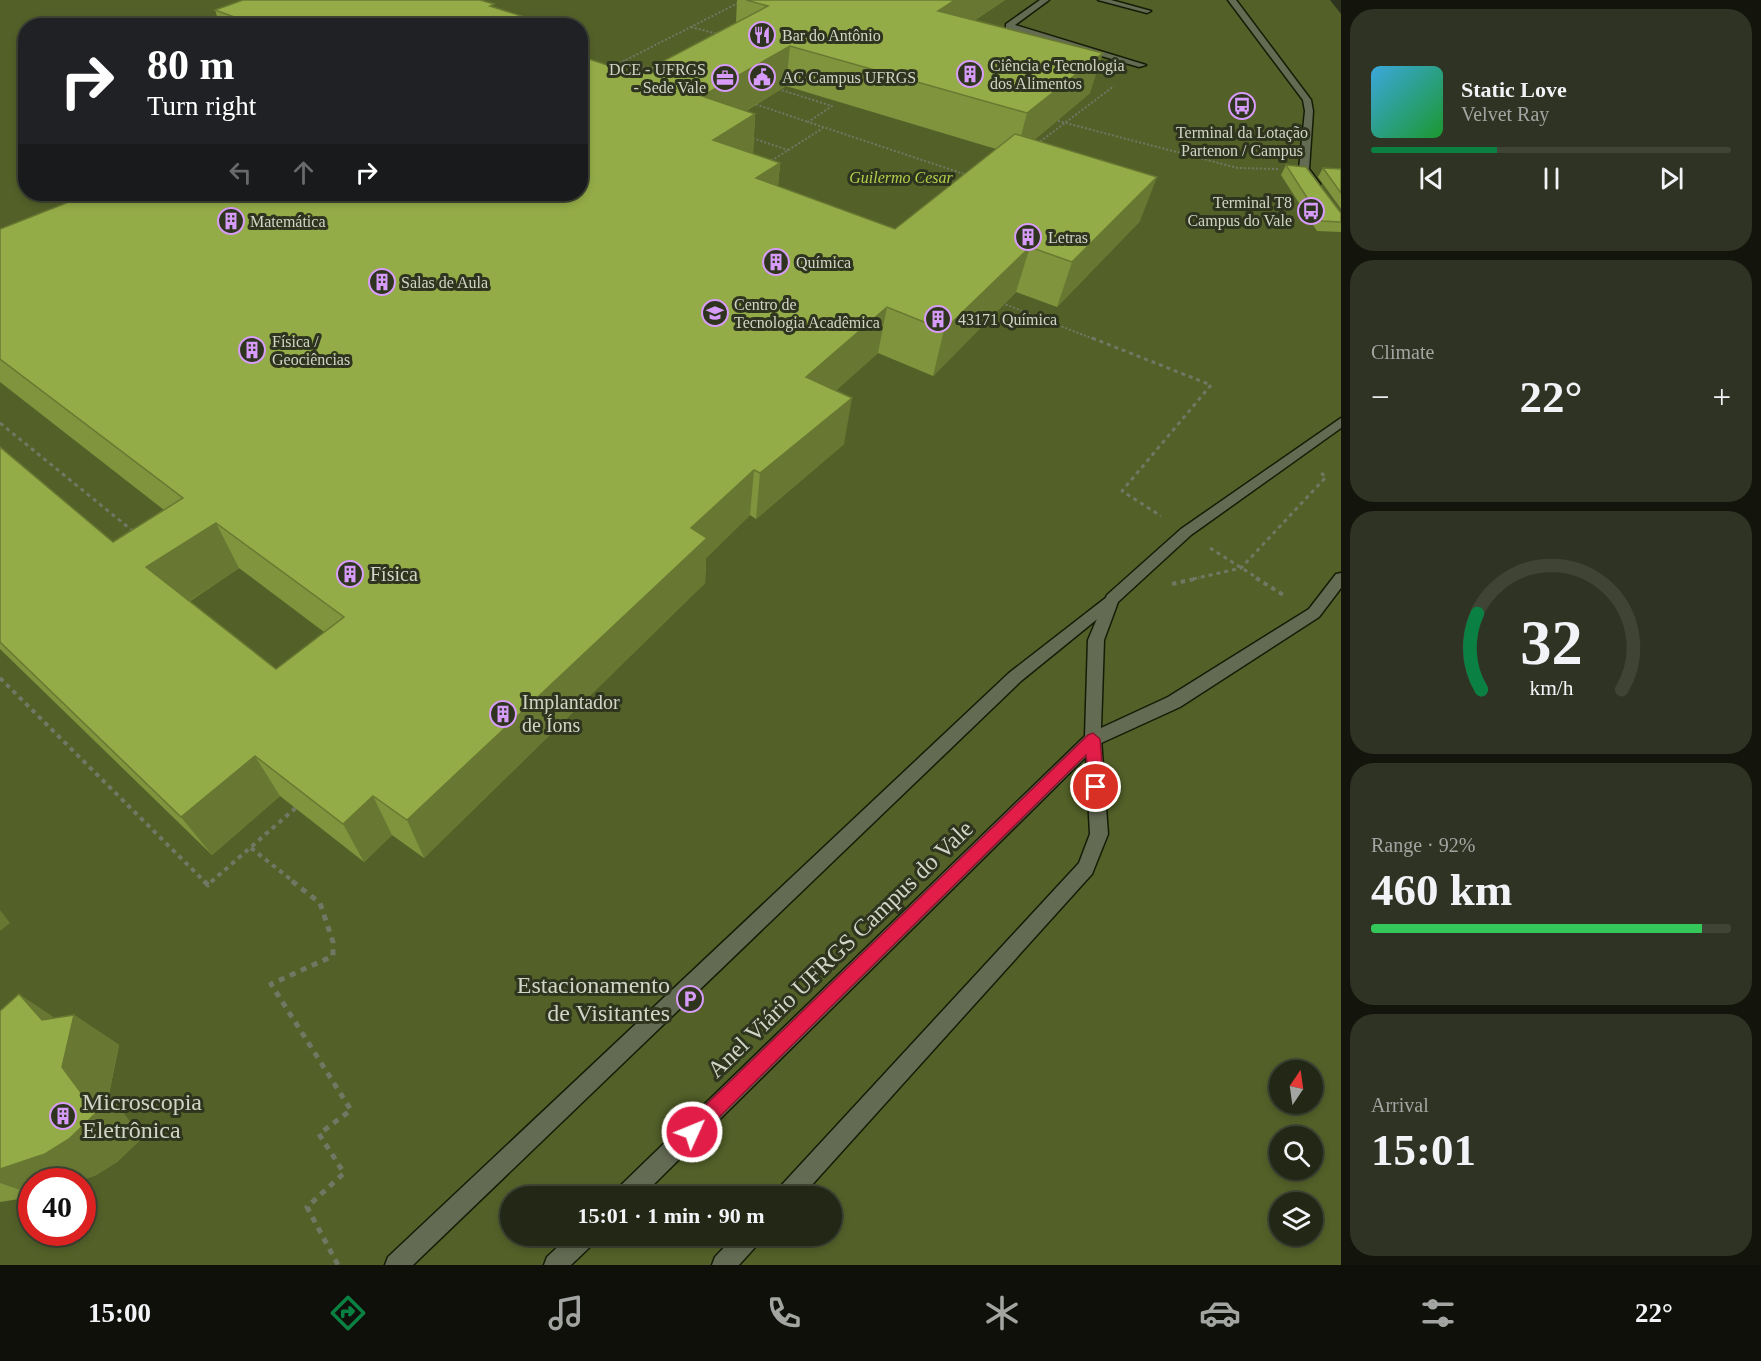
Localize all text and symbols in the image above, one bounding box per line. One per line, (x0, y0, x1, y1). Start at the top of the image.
restaurant icon: Bar do Antônio (747, 20, 777, 50)
place label: Bar do Antônio (782, 27, 881, 44)
icon: right (48, 42, 126, 120)
text: 80 m (147, 42, 235, 88)
place label: Ciência e Tecnologia dos Alimentos (990, 57, 1125, 92)
building icon: Ciência e Tecnologia dos Alimentos (955, 59, 985, 89)
place label: DCE - UFRGS - Sede Vale (609, 61, 706, 96)
public building icon: AC Campus UFRGS (747, 62, 777, 92)
office icon: DCE - UFRGS - Sede Vale (710, 63, 740, 93)
place label: AC Campus UFRGS (782, 69, 916, 87)
text: Static Love (1461, 77, 1567, 102)
text: Turn right (147, 91, 256, 121)
bus stop icon: Terminal da Lotação Partenon / Campus (1227, 91, 1257, 121)
text: Velvet Ray (1461, 103, 1549, 125)
place label: Terminal da Lotação Partenon / Campus (1176, 124, 1308, 160)
icon: left (224, 156, 257, 189)
icon: ahead (287, 156, 320, 189)
icon: right (350, 156, 383, 189)
icon: previous (1415, 162, 1448, 195)
icon: pause (1535, 162, 1568, 195)
icon: next (1655, 162, 1688, 195)
park label: Guilermo Cesar (849, 169, 954, 186)
place label: Terminal T8 Campus do Vale (1187, 194, 1292, 230)
bus stop icon: Terminal T8 Campus do Vale (1296, 196, 1326, 226)
building icon: Matemática (216, 206, 246, 236)
place label: Matemática (250, 213, 326, 230)
building icon: Letras (1013, 222, 1043, 252)
place label: Letras (1048, 229, 1088, 246)
building icon: Química (761, 247, 791, 277)
place label: Química (796, 254, 851, 271)
building icon: Salas de Aula (367, 267, 397, 297)
place label: Salas de Aula (401, 274, 488, 291)
place label: Centro de Tecnologia Acadêmica (734, 296, 880, 332)
school or university icon: Centro de Tecnologia Acadêmica (700, 298, 730, 328)
building icon: 43171 Química (923, 304, 953, 334)
place label: 43171 Química (958, 311, 1057, 328)
place label: Física / Geociências (272, 333, 350, 368)
building icon: Física / Geociências (237, 335, 267, 365)
text: Climate (1371, 341, 1434, 363)
text: 22° (1520, 372, 1583, 422)
text: − (1371, 379, 1390, 415)
text: + (1712, 379, 1731, 415)
building icon: Física (335, 559, 365, 589)
place label: Física (370, 563, 418, 585)
text: 32 (1520, 608, 1582, 677)
text: km/h (1529, 676, 1573, 700)
place label: Implantador de Íons (522, 691, 620, 736)
building icon: Implantador de Íons (488, 699, 518, 729)
pin (1070, 761, 1121, 812)
icon: arrive (1079, 770, 1112, 803)
street label: Anel Viário UFRGS Campus do Vale (702, 815, 978, 1083)
text: Range · 92% (1371, 834, 1475, 856)
text: 460 km (1371, 865, 1512, 915)
place label: Estacionamento de Visitantes (517, 972, 670, 1026)
parking icon: Estacionamento de Visitantes (675, 984, 705, 1014)
north arrow (1269, 1060, 1323, 1114)
map controls (1269, 1060, 1323, 1246)
place label: Microscopia Eletrônica (82, 1089, 202, 1143)
text: Arrival (1371, 1094, 1429, 1116)
position arrow (660, 1100, 724, 1164)
building icon: Microscopia Eletrônica (48, 1101, 78, 1131)
text: 15:01 (1371, 1125, 1476, 1175)
button: search (1269, 1126, 1323, 1180)
speed limit sign: 40 (18, 1168, 96, 1246)
button: layers (1269, 1192, 1323, 1246)
text: 15:01 · 1 min · 90 m (578, 1203, 765, 1228)
icon: directions (327, 1292, 369, 1334)
icon: music (545, 1292, 587, 1334)
icon: phone (763, 1292, 805, 1334)
icon: climate (981, 1292, 1023, 1334)
icon: car (1199, 1292, 1241, 1334)
icon: filters (1417, 1292, 1459, 1334)
text: 15:00 (88, 1298, 151, 1328)
text: 22° (1635, 1298, 1673, 1328)

